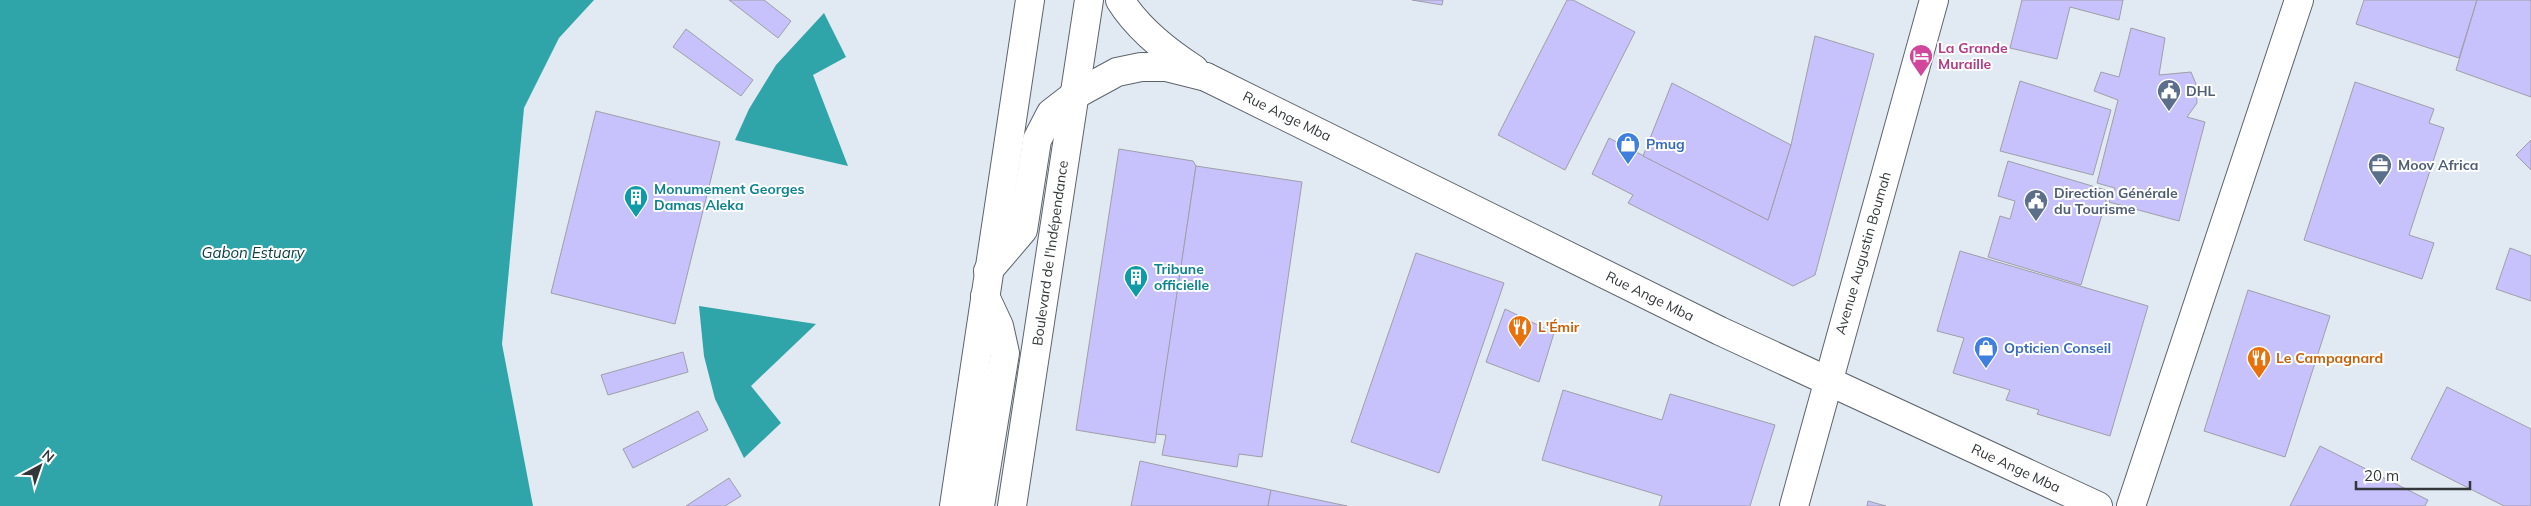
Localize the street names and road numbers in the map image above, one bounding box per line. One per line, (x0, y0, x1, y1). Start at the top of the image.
street label: Rue Ange Mba (1240, 87, 1334, 145)
street label: Boulevard de l'Indépendance (1028, 159, 1072, 347)
street label: Avenue Augustin Boumah (1831, 169, 1895, 337)
street label: Rue Ange Mba (1603, 267, 1697, 325)
street label: Rue Ange Mba (1969, 440, 2063, 496)

